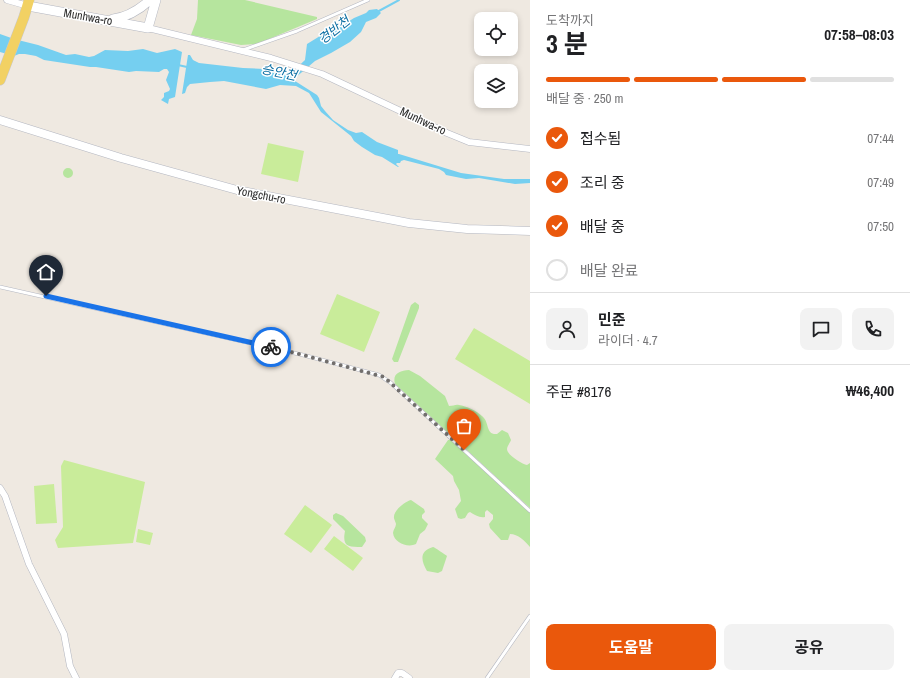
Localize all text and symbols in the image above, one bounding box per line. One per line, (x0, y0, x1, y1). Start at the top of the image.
street label: Munhwa-ro (62, 5, 114, 29)
water label: 경반천 (315, 12, 354, 48)
map controls (474, 12, 518, 108)
button: locate (474, 12, 518, 56)
text: 도착까지 (546, 12, 594, 29)
text: 07:58–08:03 (824, 24, 894, 45)
text: 3 분 (546, 26, 588, 61)
water label: 승안천 (260, 60, 299, 84)
button: layers (474, 64, 518, 108)
text: 배달 중 · 250 m (546, 90, 623, 107)
street label: Munhwa-ro (397, 103, 449, 139)
icon: check (546, 127, 568, 149)
text: 접수됨 (580, 128, 621, 149)
text: 07:44 (867, 130, 894, 147)
icon: check (546, 171, 568, 193)
text: 조리 중 (580, 172, 625, 193)
text: 07:49 (867, 174, 894, 191)
street label: Yongchu-ro (235, 182, 287, 208)
icon: check (546, 215, 568, 237)
text: 배달 중 (580, 216, 625, 237)
text: 07:50 (867, 218, 894, 235)
pin (29, 255, 63, 296)
text: 배달 완료 (580, 260, 639, 281)
icon: home (35, 261, 57, 283)
button: person (546, 308, 588, 350)
button: chat (800, 308, 842, 350)
button: phone (852, 308, 894, 350)
text: 민준 (598, 309, 626, 330)
courier (251, 327, 291, 367)
text: 라이더 · 4.7 (598, 332, 658, 349)
icon: bike (260, 336, 282, 358)
text: ₩46,400 (846, 380, 894, 401)
text: 주문 #8176 (546, 381, 611, 402)
pin (447, 409, 481, 450)
icon: bag (453, 415, 475, 437)
button: 도움말 (546, 624, 716, 670)
button: 공유 (724, 624, 894, 670)

